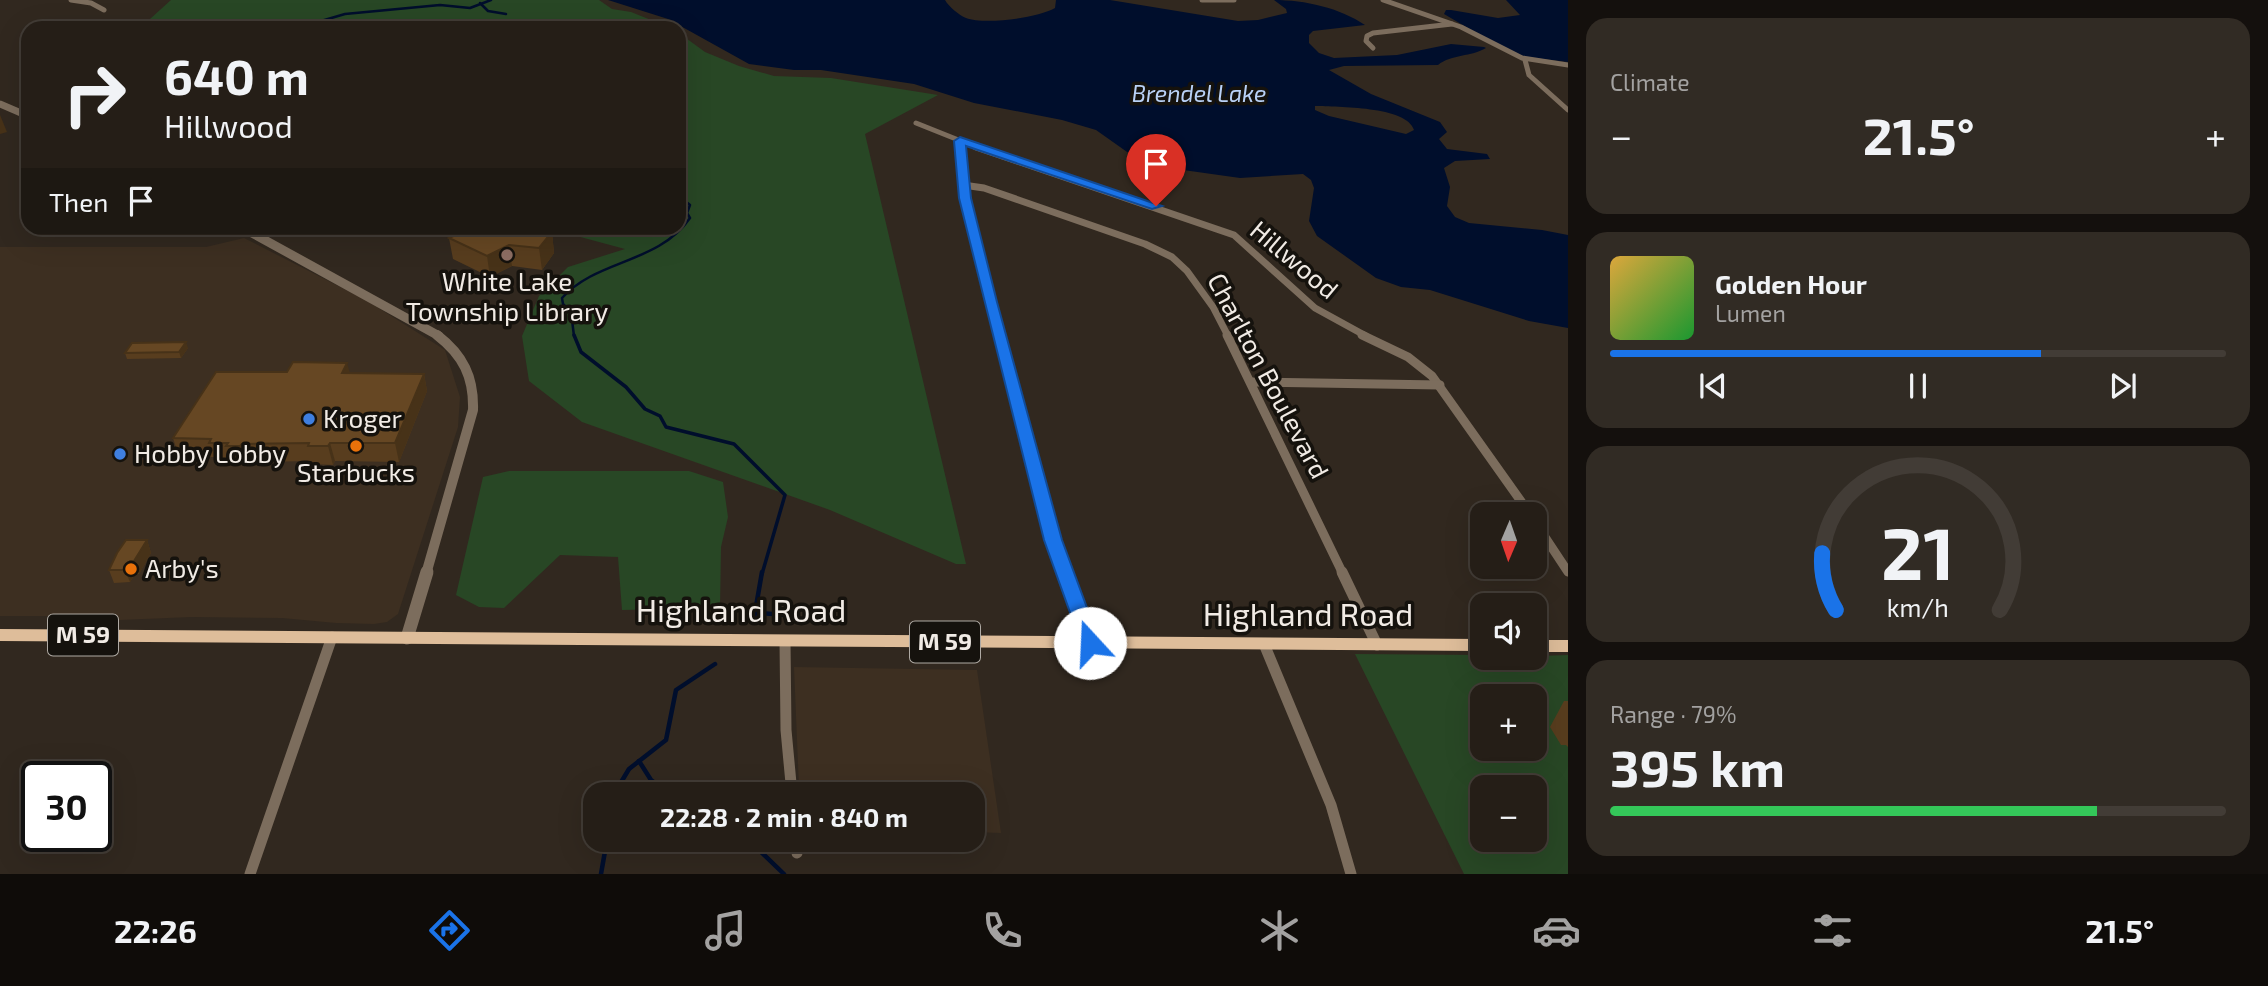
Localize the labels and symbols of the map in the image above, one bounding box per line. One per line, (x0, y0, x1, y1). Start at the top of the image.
water label: Brendel Lake (1132, 79, 1266, 107)
pin (1126, 134, 1186, 206)
street label: Hillwood (1245, 213, 1345, 304)
marker: White Lake Township Library (499, 247, 515, 263)
place label: White Lake Township Library (406, 265, 609, 326)
street label: Charlton Boulevard (1202, 267, 1337, 483)
place label: Kroger (323, 402, 402, 433)
marker: Kroger (301, 411, 317, 427)
place label: Hobby Lobby (134, 437, 286, 468)
marker: Starbucks (348, 438, 364, 454)
marker: Hobby Lobby (112, 446, 128, 462)
place label: Starbucks (297, 456, 415, 487)
north arrow (1470, 502, 1547, 579)
place label: Arby's (145, 552, 219, 583)
marker: Arby's (123, 561, 139, 577)
street label: Highland Road (636, 590, 846, 628)
street label: Highland Road (1203, 594, 1413, 632)
position arrow (1053, 606, 1127, 680)
road number: M 59 (48, 614, 118, 656)
road number: M 59 (910, 622, 980, 662)
speed limit sign: 30 (21, 761, 112, 852)

